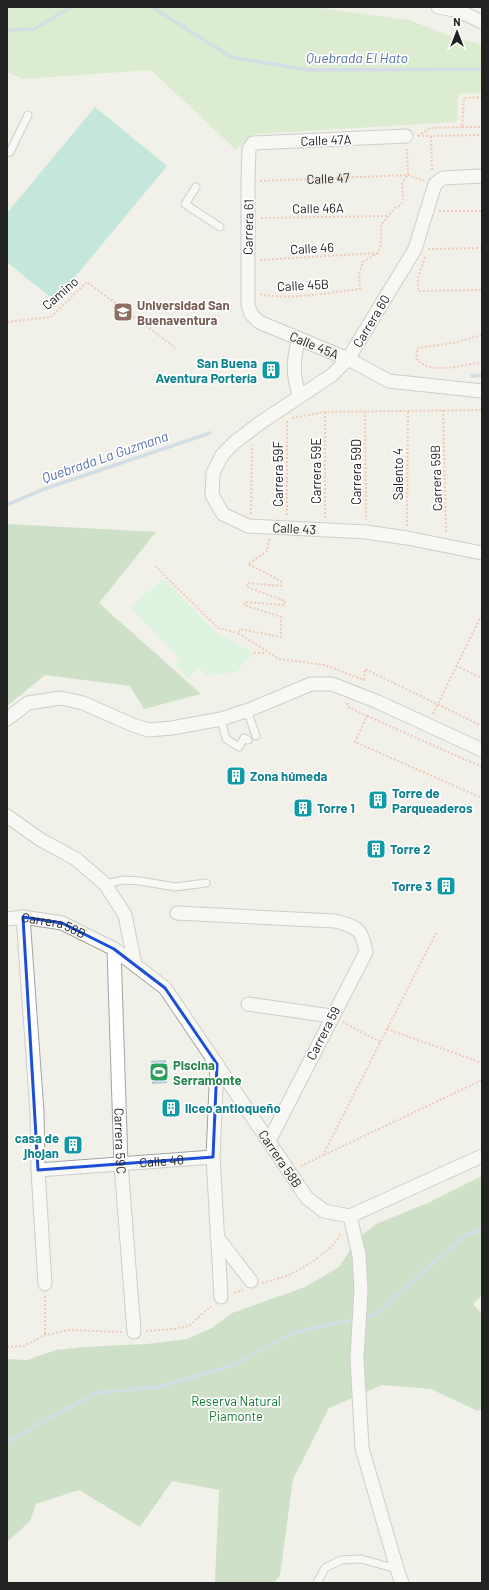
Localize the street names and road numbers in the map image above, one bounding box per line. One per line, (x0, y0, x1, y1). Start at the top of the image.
street label: Calle 47A (300, 131, 352, 149)
street label: Calle 47 (306, 169, 350, 187)
street label: Carrera 61 (240, 199, 256, 255)
street label: Calle 46A (292, 200, 344, 216)
street label: Calle 46 (290, 239, 335, 257)
street label: Camino (39, 273, 81, 313)
street label: Calle 45B (277, 276, 329, 294)
street label: Carrera 60 (349, 292, 393, 350)
street label: Calle 45A (287, 328, 341, 362)
street label: Carrera 59E (308, 438, 324, 504)
street label: Carrera 59D (348, 439, 364, 505)
street label: Carrera 59F (270, 441, 286, 507)
street label: Carrera 59B (427, 445, 445, 511)
street label: Salento 4 (390, 448, 406, 500)
street label: Calle 43 (272, 519, 317, 537)
street label: Carrera 58B (20, 909, 88, 942)
street label: Carrera 59 (303, 1003, 343, 1063)
street label: Carrera 59C (111, 1108, 130, 1175)
street label: Carrera 58B (255, 1127, 306, 1191)
street label: Calle 40 (139, 1151, 184, 1170)

